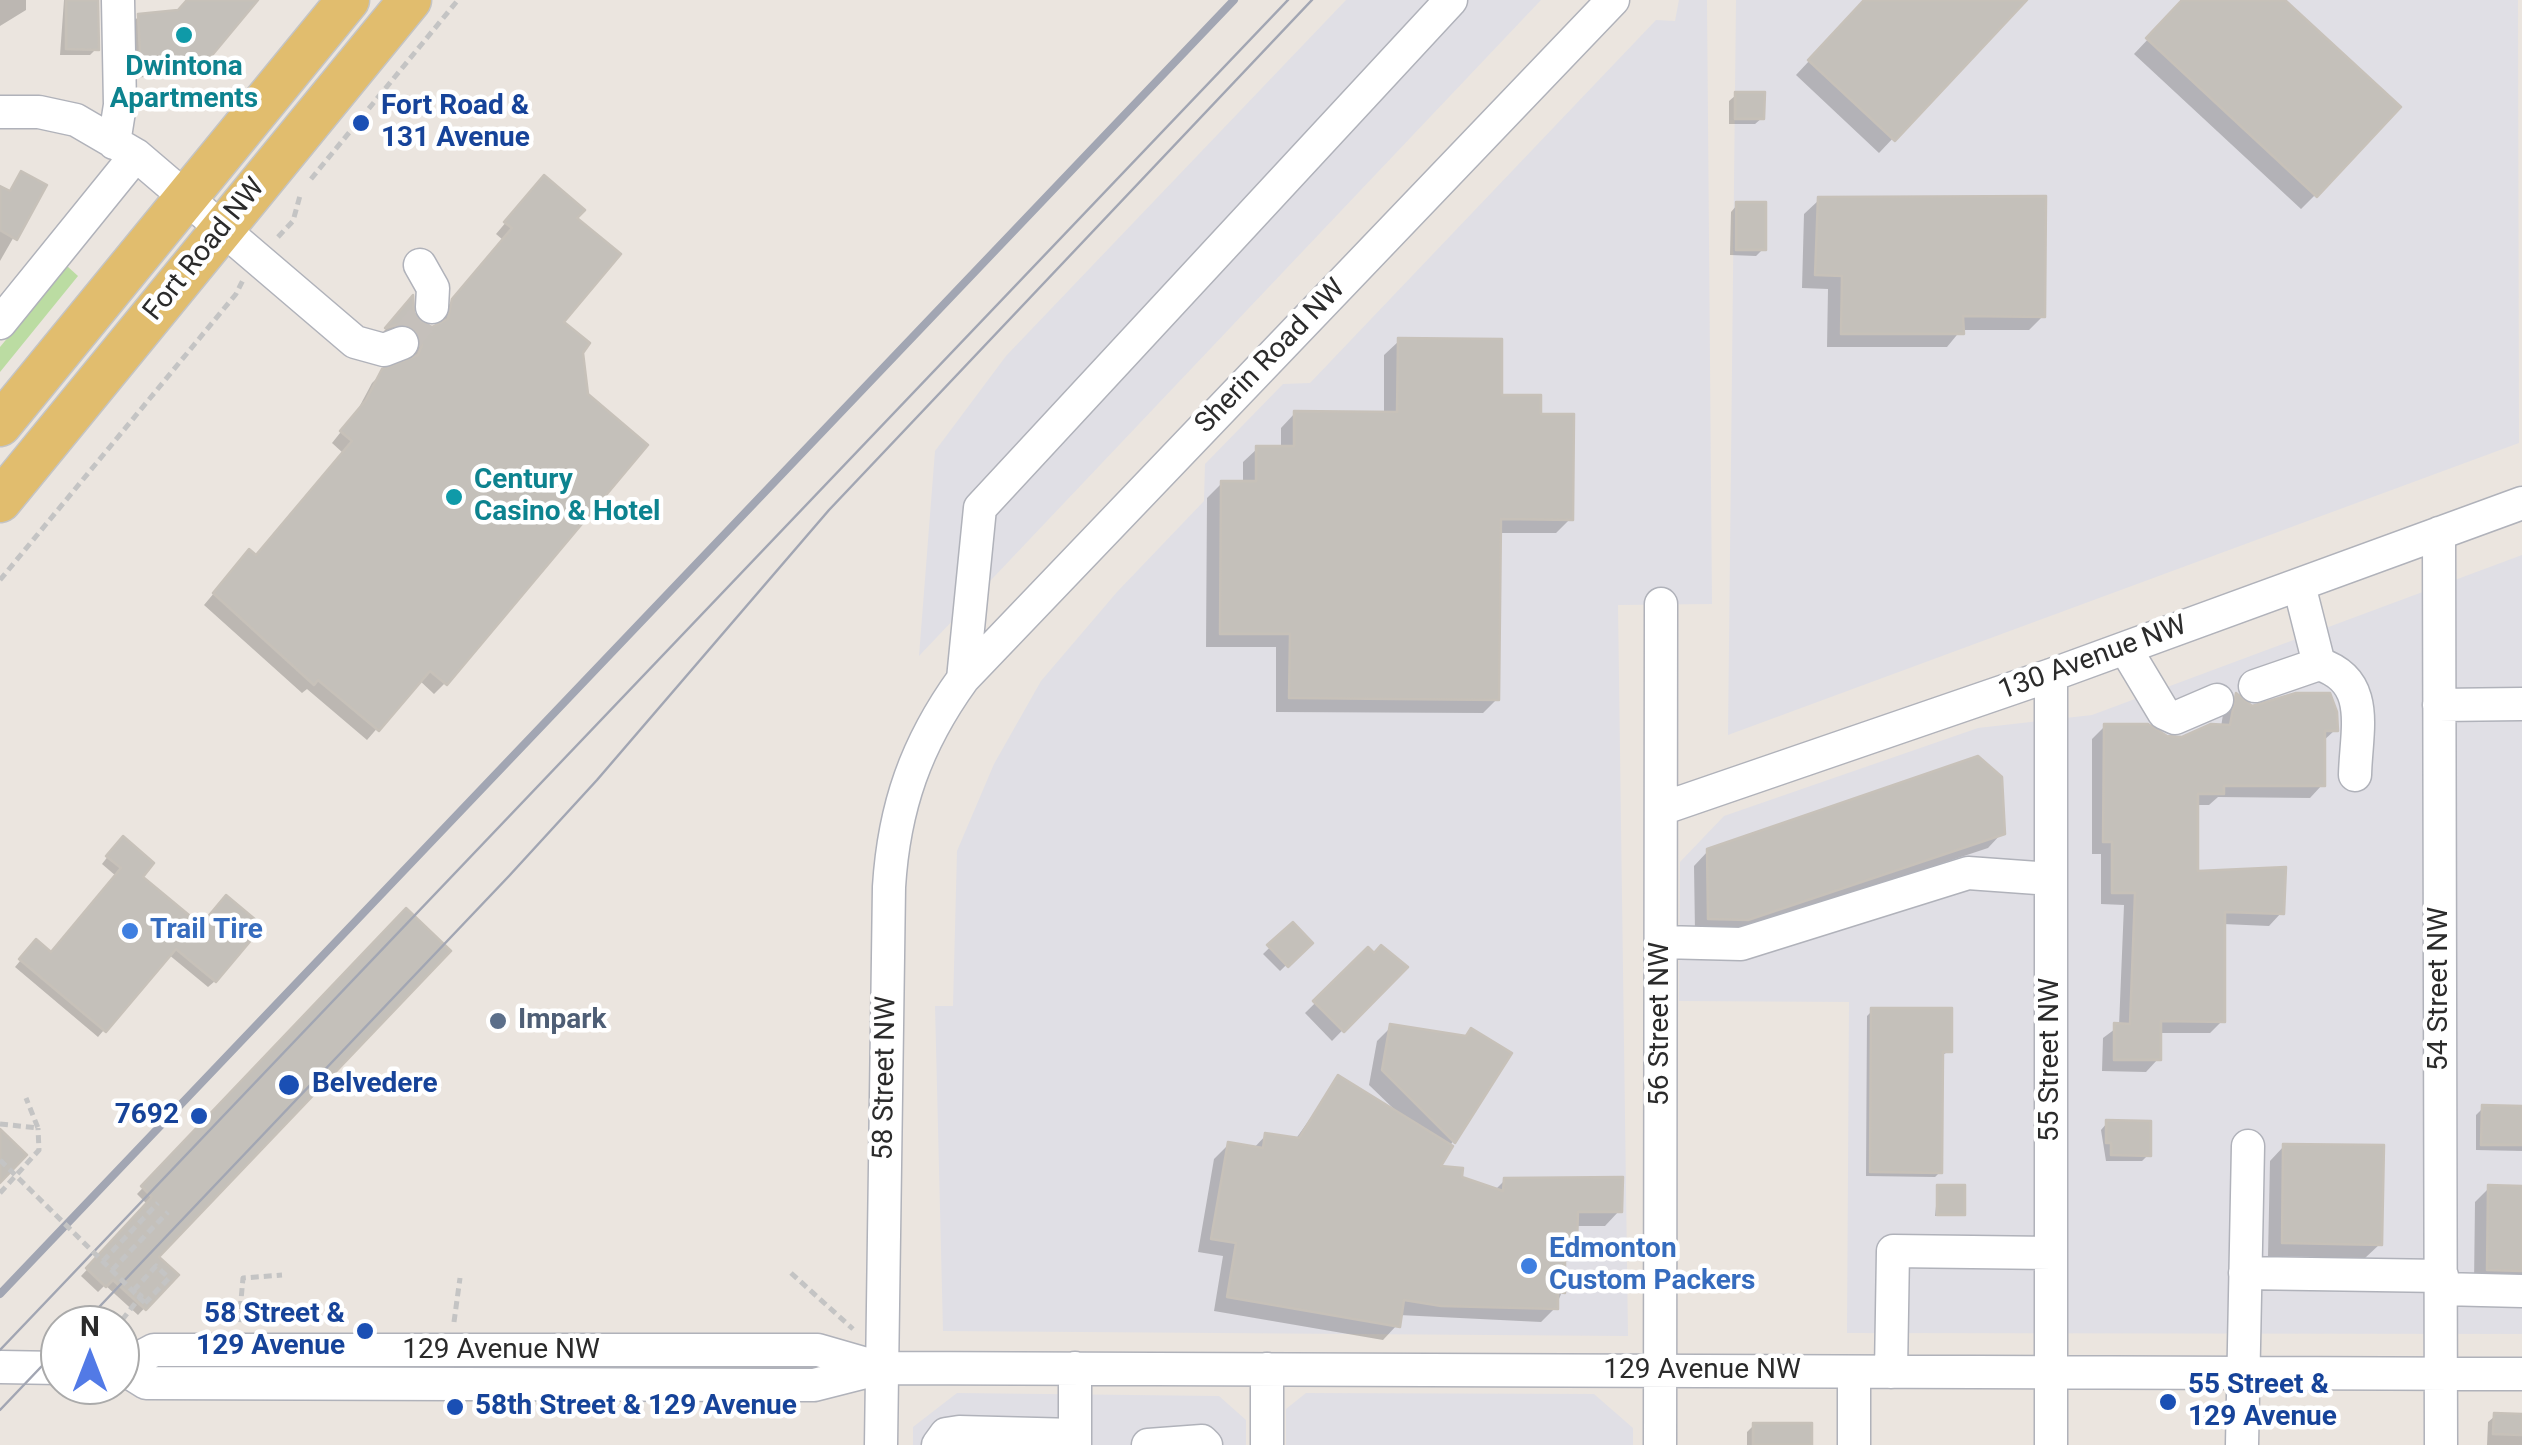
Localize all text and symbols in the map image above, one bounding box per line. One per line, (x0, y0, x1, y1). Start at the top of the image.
marker: Dwintona Apartments (173, 24, 195, 46)
place label: Dwintona Apartments (110, 51, 258, 117)
place label: Fort Road & 131 Avenue (381, 90, 530, 156)
marker: Fort Road & 131 Avenue (350, 112, 372, 134)
street label: Fort Road NW (137, 172, 273, 328)
street label: Sherin Road NW (1189, 273, 1353, 441)
place label: Century Casino & Hotel (474, 464, 661, 530)
marker: Century Casino & Hotel (443, 486, 465, 508)
street label: 130 Avenue NW (1994, 609, 2192, 709)
street label: 54 Street NW (2423, 907, 2457, 1071)
place label: Trail Tire (150, 914, 263, 948)
marker: Trail Tire (119, 920, 141, 942)
street label: 56 Street NW (1644, 942, 1678, 1106)
street label: 55 Street NW (2034, 978, 2068, 1142)
street label: 58 Street NW (868, 996, 904, 1160)
place label: Impark (518, 1004, 606, 1038)
marker: Impark (487, 1010, 509, 1032)
place label: Belvedere (312, 1068, 438, 1102)
marker: Belvedere (276, 1072, 302, 1098)
place label: 7692 (115, 1099, 179, 1133)
marker: 7692 (188, 1105, 210, 1127)
place label: Edmonton Custom Packers (1549, 1233, 1755, 1299)
marker: Edmonton Custom Packers (1518, 1255, 1540, 1277)
place label: 58 Street & 129 Avenue (196, 1298, 345, 1364)
north arrow (40, 1305, 140, 1405)
text: N (80, 1310, 100, 1343)
marker: 58 Street & 129 Avenue (354, 1320, 376, 1342)
street label: 129 Avenue NW (402, 1334, 600, 1368)
street label: 129 Avenue NW (1603, 1354, 1801, 1388)
place label: 55 Street & 129 Avenue (2188, 1369, 2337, 1435)
place label: 58th Street & 129 Avenue (475, 1390, 797, 1424)
marker: 55 Street & 129 Avenue (2157, 1391, 2179, 1413)
marker: 58th Street & 129 Avenue (444, 1396, 466, 1418)

